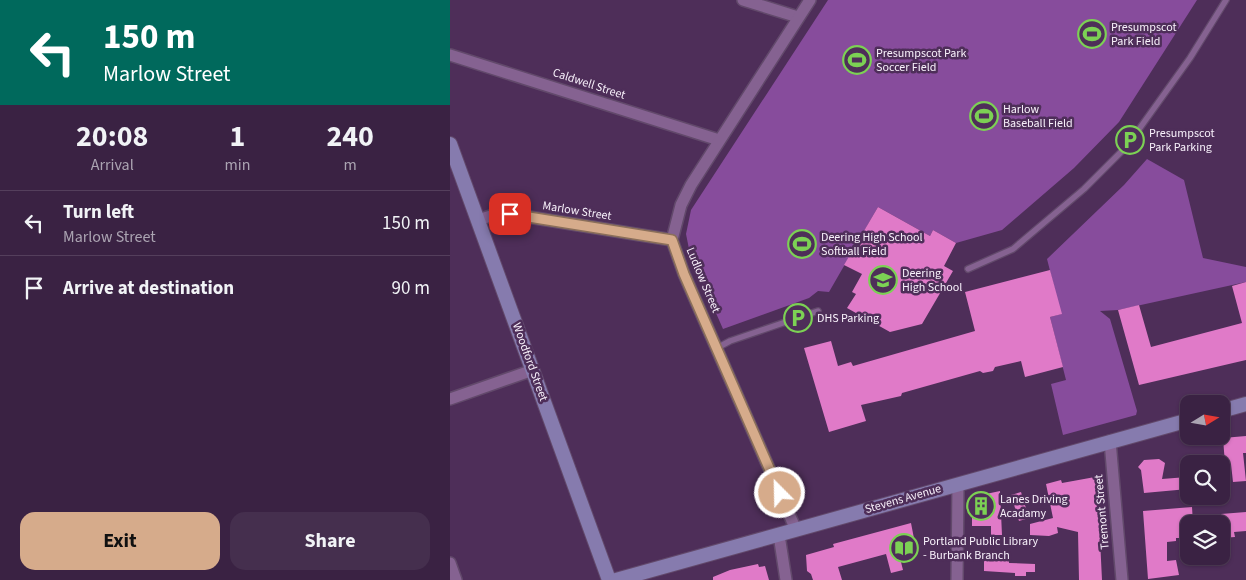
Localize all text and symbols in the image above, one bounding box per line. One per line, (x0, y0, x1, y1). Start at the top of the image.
text: 150 m (103, 12, 195, 62)
sports icon: Presumpscot Park Field (1077, 19, 1107, 49)
place label: Presumpscot Park Field (1111, 19, 1177, 50)
icon: left (20, 20, 85, 85)
sports icon: Presumpscot Park Soccer Field (842, 45, 872, 75)
place label: Presumpscot Park Soccer Field (876, 45, 966, 76)
text: Marlow Street (103, 58, 231, 90)
street label: Caldwell Street (550, 64, 628, 104)
sports icon: Harlow Baseball Field (969, 101, 999, 131)
place label: Harlow Baseball Field (1003, 101, 1073, 132)
text: 20:08 (76, 115, 148, 158)
text: 1 (229, 115, 245, 158)
text: 240 (326, 115, 374, 158)
parking icon: Presumpscot Park Parking (1115, 125, 1145, 155)
place label: Presumpscot Park Parking (1149, 125, 1215, 156)
text: Arrival (91, 154, 134, 176)
text: min (224, 154, 250, 176)
text: m (344, 154, 357, 176)
pin (489, 193, 531, 235)
street label: Marlow Street (541, 197, 613, 225)
text: Turn left (63, 199, 134, 226)
icon: arrive (496, 200, 524, 228)
icon: left (20, 209, 48, 237)
text: 150 m (382, 210, 430, 237)
text: Marlow Street (63, 226, 156, 248)
sports icon: Deering High School Softball Field (787, 229, 817, 259)
place label: Deering High School Softball Field (821, 229, 923, 260)
street label: Ludlow Street (682, 245, 724, 315)
school or university icon: Deering High School (868, 265, 898, 295)
place label: Deering High School (902, 265, 962, 296)
icon: arrive (20, 274, 48, 302)
text: Arrive at destination (63, 275, 234, 302)
text: 90 m (392, 275, 430, 302)
parking icon: DHS Parking (783, 303, 813, 333)
place label: DHS Parking (817, 310, 879, 327)
street label: Woodford Street (508, 320, 552, 404)
north arrow (1180, 395, 1230, 445)
map controls (1180, 395, 1230, 565)
button: search (1180, 455, 1230, 505)
position arrow (753, 466, 805, 518)
street label: Tremont Street (1090, 474, 1114, 550)
street label: Stevens Avenue (863, 480, 943, 518)
building icon: Lanes Driving Acadamy (966, 491, 996, 521)
place label: Lanes Driving Acadamy (1000, 491, 1068, 522)
button: Exit (20, 512, 220, 570)
button: Share (230, 512, 430, 570)
button: layers (1180, 515, 1230, 565)
library icon: Portland Public Library - Burbank Branch (889, 533, 919, 563)
place label: Portland Public Library - Burbank Branch (923, 533, 1039, 564)

